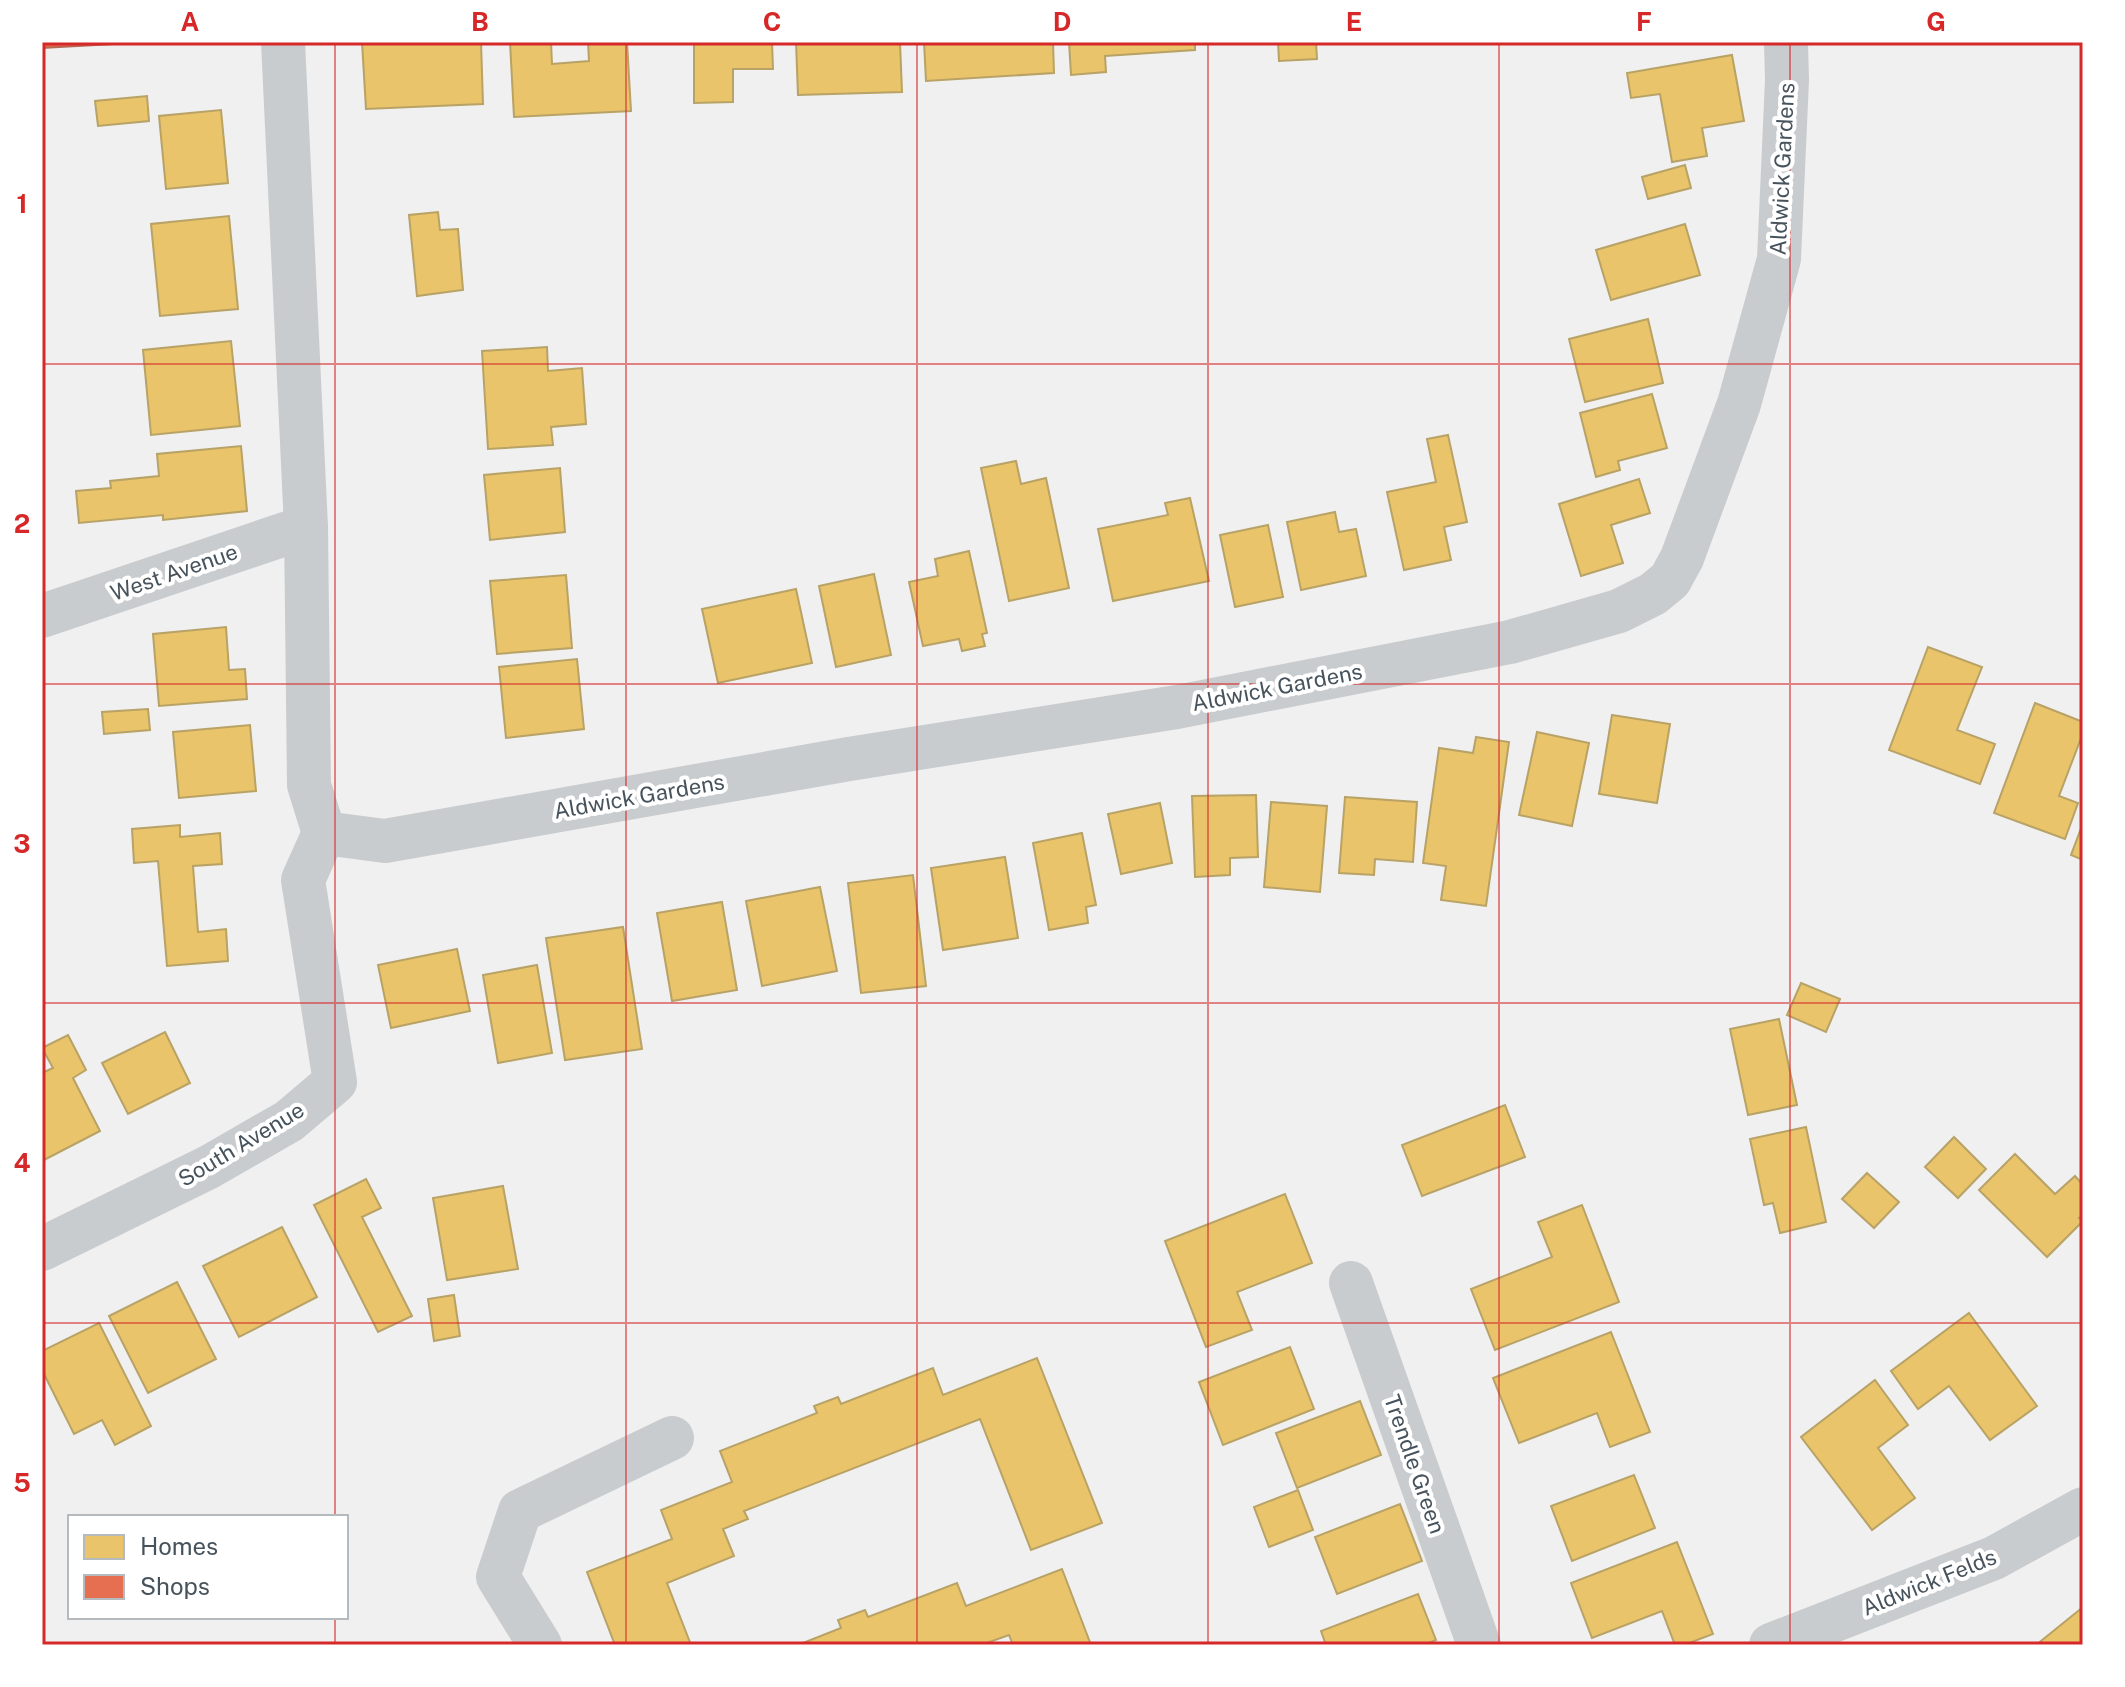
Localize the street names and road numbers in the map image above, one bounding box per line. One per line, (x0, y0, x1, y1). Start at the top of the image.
street label: Aldwick Gardens (1764, 82, 1800, 256)
street label: West Avenue (107, 538, 241, 606)
street label: Aldwick Gardens (1190, 658, 1364, 716)
street label: Aldwick Gardens (552, 768, 726, 824)
street label: South Avenue (173, 1096, 309, 1192)
street label: Trendle Green (1379, 1391, 1451, 1537)
street label: Aldwick Felds (1858, 1543, 2000, 1621)

